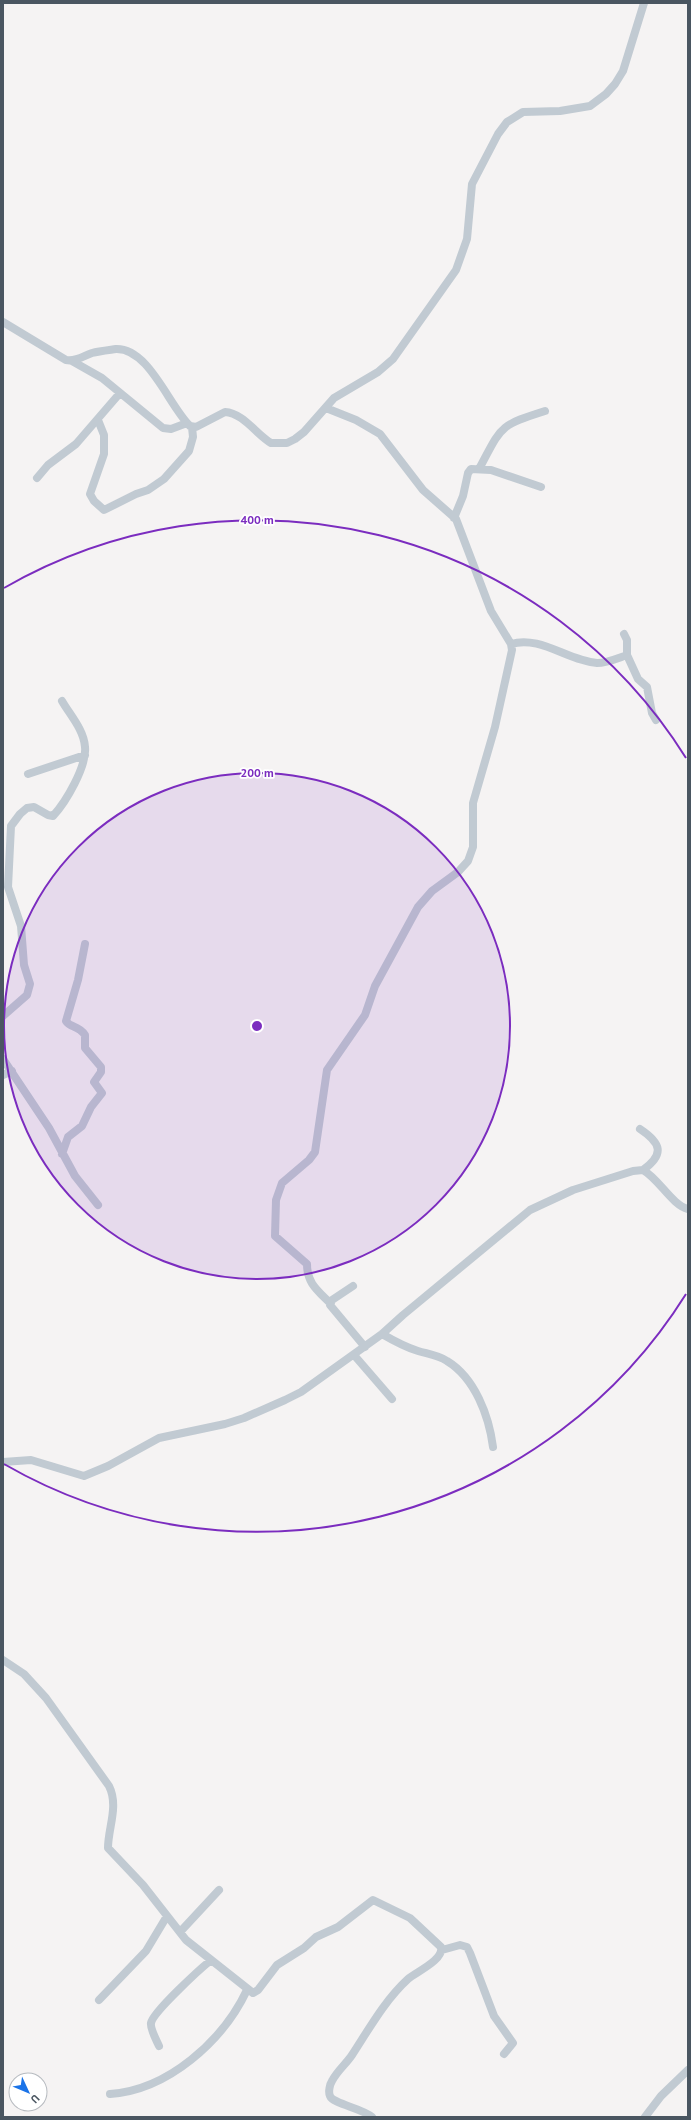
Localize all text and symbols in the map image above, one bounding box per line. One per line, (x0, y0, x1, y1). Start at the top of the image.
text: 400 m (240, 512, 274, 527)
text: 200 m (240, 765, 274, 780)
centre of rings (250, 1019, 264, 1033)
north arrow (8, 2072, 48, 2112)
text: U (28, 2092, 43, 2106)

